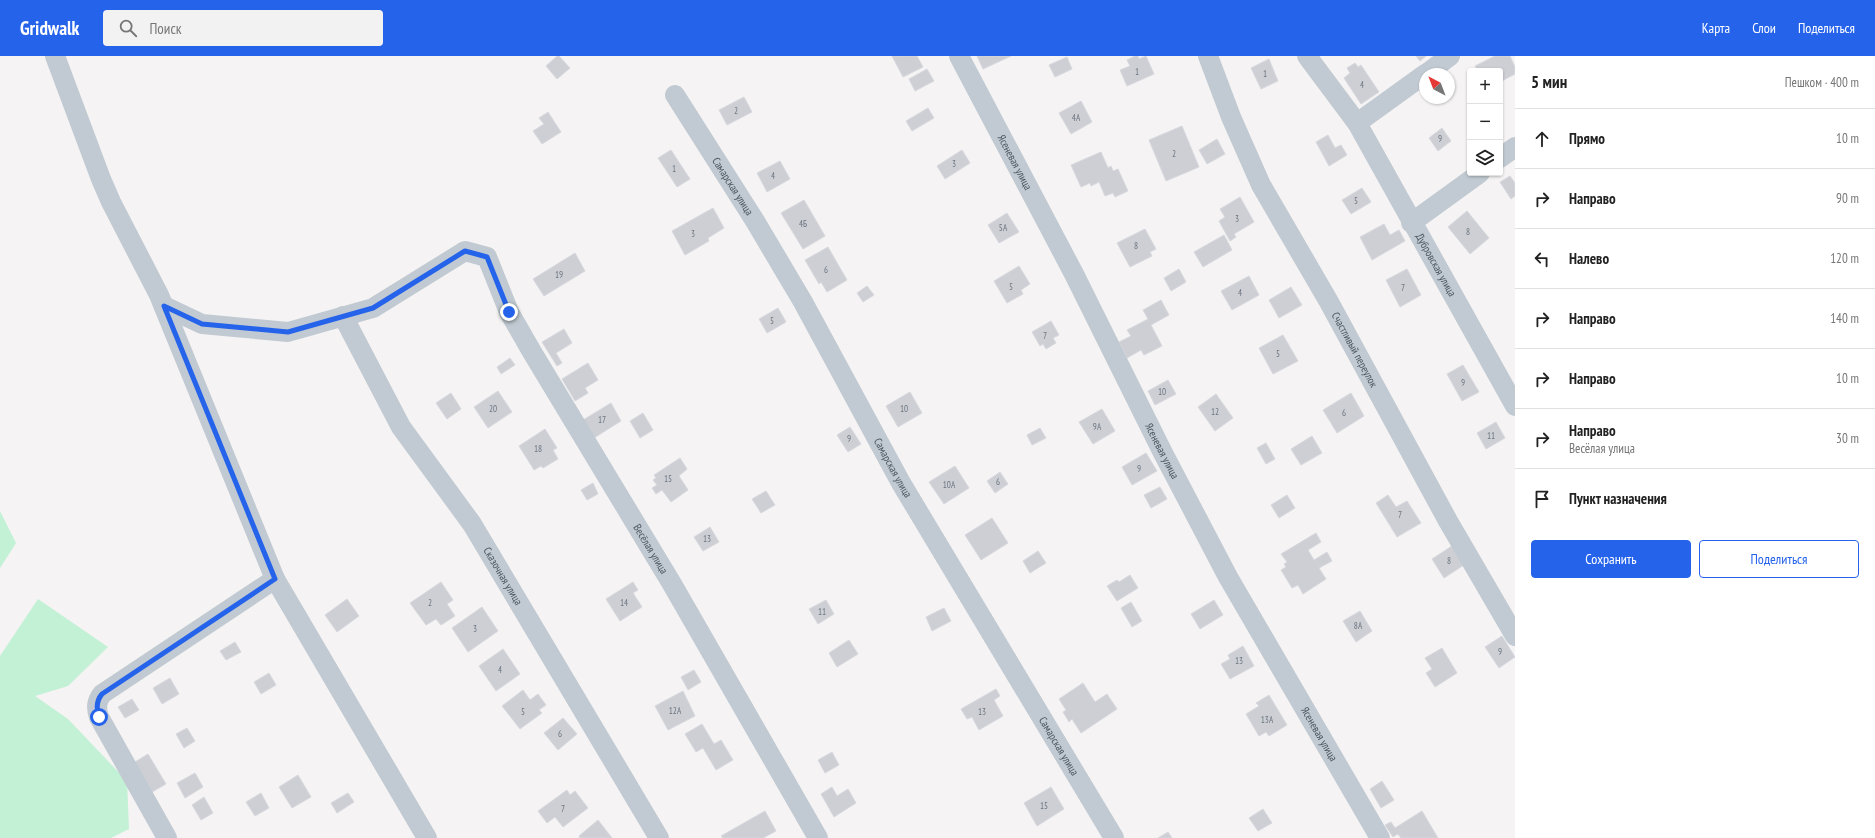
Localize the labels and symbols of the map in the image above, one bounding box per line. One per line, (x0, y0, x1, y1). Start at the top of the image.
house number: 1 (1135, 66, 1139, 77)
house number: 1 (1263, 68, 1267, 79)
north arrow (1419, 68, 1455, 104)
house number: 4 (1360, 79, 1364, 90)
house number: 2 (734, 105, 738, 116)
house number: 4А (1072, 112, 1081, 123)
street label: Ясеневая улица (995, 132, 1035, 192)
house number: 9 (1438, 133, 1442, 144)
house number: 2 (1172, 148, 1176, 159)
street label: Самарская улица (709, 154, 757, 218)
house number: 3 (952, 158, 956, 169)
house number: 1 (672, 163, 676, 174)
house number: 4 (771, 170, 775, 181)
house number: 5 (1354, 195, 1358, 206)
house number: 3 (1235, 213, 1239, 224)
house number: 4Б (799, 218, 807, 229)
house number: 5А (999, 222, 1008, 233)
house number: 8 (1466, 226, 1470, 237)
house number: 3 (691, 228, 695, 239)
street label: Дубровская улица (1413, 231, 1459, 299)
house number: 8 (1134, 240, 1138, 251)
house number: 6 (824, 264, 828, 275)
house number: 19 (555, 269, 563, 280)
house number: 5 (1009, 281, 1013, 292)
house number: 7 (1401, 282, 1405, 293)
house number: 4 (1238, 287, 1242, 298)
route end (500, 303, 518, 321)
street label: Счастливый переулок (1329, 309, 1381, 390)
house number: 5 (770, 315, 774, 326)
house number: 7 (1043, 330, 1047, 341)
house number: 5 (1276, 348, 1280, 359)
house number: 9 (1461, 377, 1465, 388)
house number: 10 (1158, 386, 1166, 397)
house number: 20 (489, 403, 497, 414)
house number: 10 (900, 403, 908, 414)
house number: 12 (1211, 406, 1219, 417)
house number: 6 (1342, 407, 1346, 418)
house number: 17 (598, 414, 606, 425)
house number: 9А (1093, 421, 1102, 432)
street label: Ясеневая улица (1142, 421, 1182, 481)
house number: 11 (1487, 430, 1495, 441)
house number: 9 (847, 433, 851, 444)
street label: Самарская улица (871, 435, 915, 500)
house number: 18 (534, 443, 542, 454)
house number: 9 (1137, 463, 1141, 474)
house number: 15 (664, 473, 672, 484)
house number: 6 (996, 476, 1000, 487)
house number: 10А (943, 479, 956, 490)
house number: 7 (1398, 509, 1402, 520)
street label: Весёлая улица (630, 521, 671, 576)
house number: 13 (703, 533, 711, 544)
street label: Сказочная улица (480, 544, 526, 608)
house number: 8 (1447, 555, 1451, 566)
house number: 2 (428, 597, 432, 608)
house number: 14 (620, 597, 628, 608)
house number: 11 (818, 606, 826, 617)
house number: 8А (1354, 620, 1363, 631)
house number: 3 (473, 623, 477, 634)
house number: 9 (1498, 646, 1502, 657)
house number: 13 (1235, 655, 1243, 666)
house number: 4 (498, 664, 502, 675)
street label: Ясеневая улица (1298, 704, 1341, 764)
house number: 12А (669, 705, 682, 716)
house number: 5 (521, 706, 525, 717)
house number: 13 (978, 706, 986, 717)
route start (90, 708, 108, 726)
street label: Самарская улица (1036, 714, 1082, 778)
house number: 13А (1261, 714, 1274, 725)
house number: 6 (558, 728, 562, 739)
house number: 15 (1040, 800, 1048, 811)
house number: 7 (561, 803, 565, 814)

